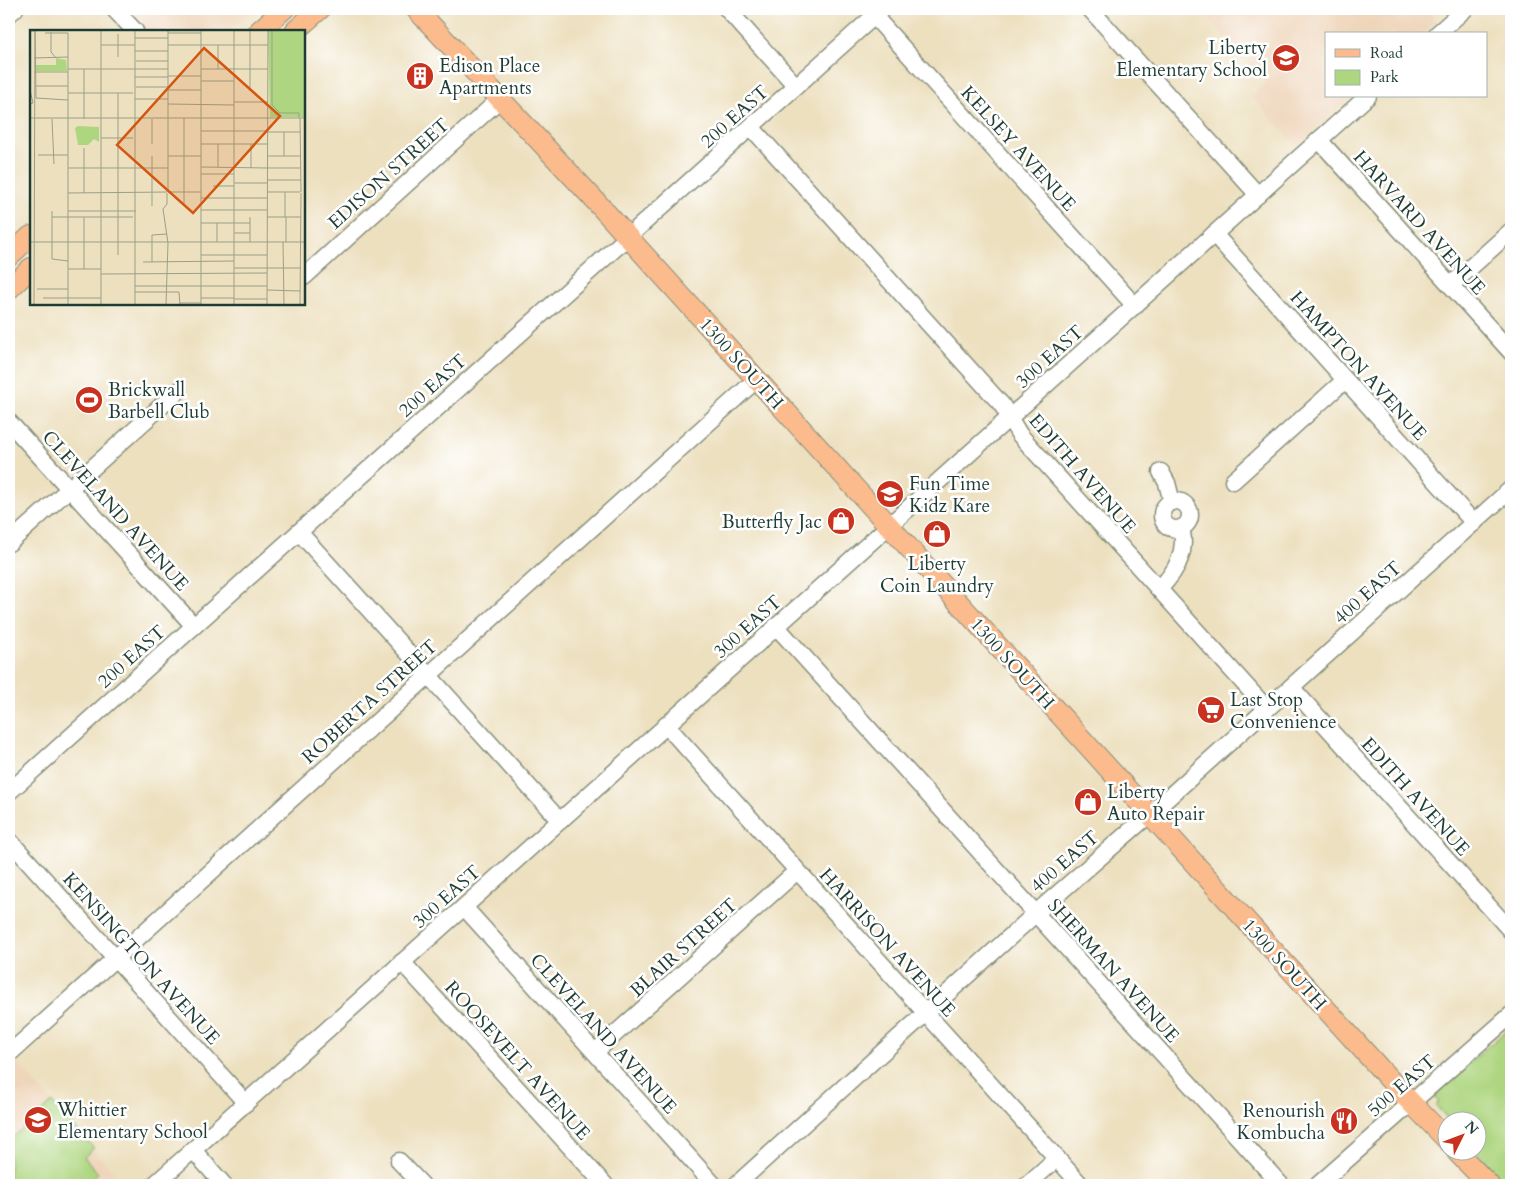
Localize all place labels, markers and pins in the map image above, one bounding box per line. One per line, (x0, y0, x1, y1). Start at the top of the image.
place label: Liberty Elementary School (1116, 35, 1267, 83)
school or university icon: Liberty Elementary School (1271, 43, 1301, 73)
place label: Edison Place Apartments (439, 53, 540, 101)
building icon: Edison Place Apartments (405, 61, 435, 91)
place label: Brickwall Barbell Club (108, 377, 210, 425)
sports icon: Brickwall Barbell Club (74, 385, 104, 415)
place label: Fun Time Kidz Kare (909, 471, 990, 519)
school or university icon: Fun Time Kidz Kare (875, 479, 905, 509)
shop icon: Butterfly Jac (826, 506, 856, 536)
place label: Butterfly Jac (722, 509, 822, 535)
shop icon: Liberty Coin Laundry (922, 519, 952, 549)
place label: Liberty Coin Laundry (880, 551, 994, 599)
place label: Last Stop Convenience (1230, 687, 1337, 735)
supermarket icon: Last Stop Convenience (1196, 695, 1226, 725)
place label: Liberty Auto Repair (1107, 779, 1205, 827)
shop icon: Liberty Auto Repair (1073, 787, 1103, 817)
place label: Whittier Elementary School (56, 1097, 208, 1145)
place label: Renourish Kombucha (1237, 1098, 1326, 1146)
school or university icon: Whittier Elementary School (23, 1105, 53, 1135)
restaurant icon: Renourish Kombucha (1329, 1106, 1359, 1136)

